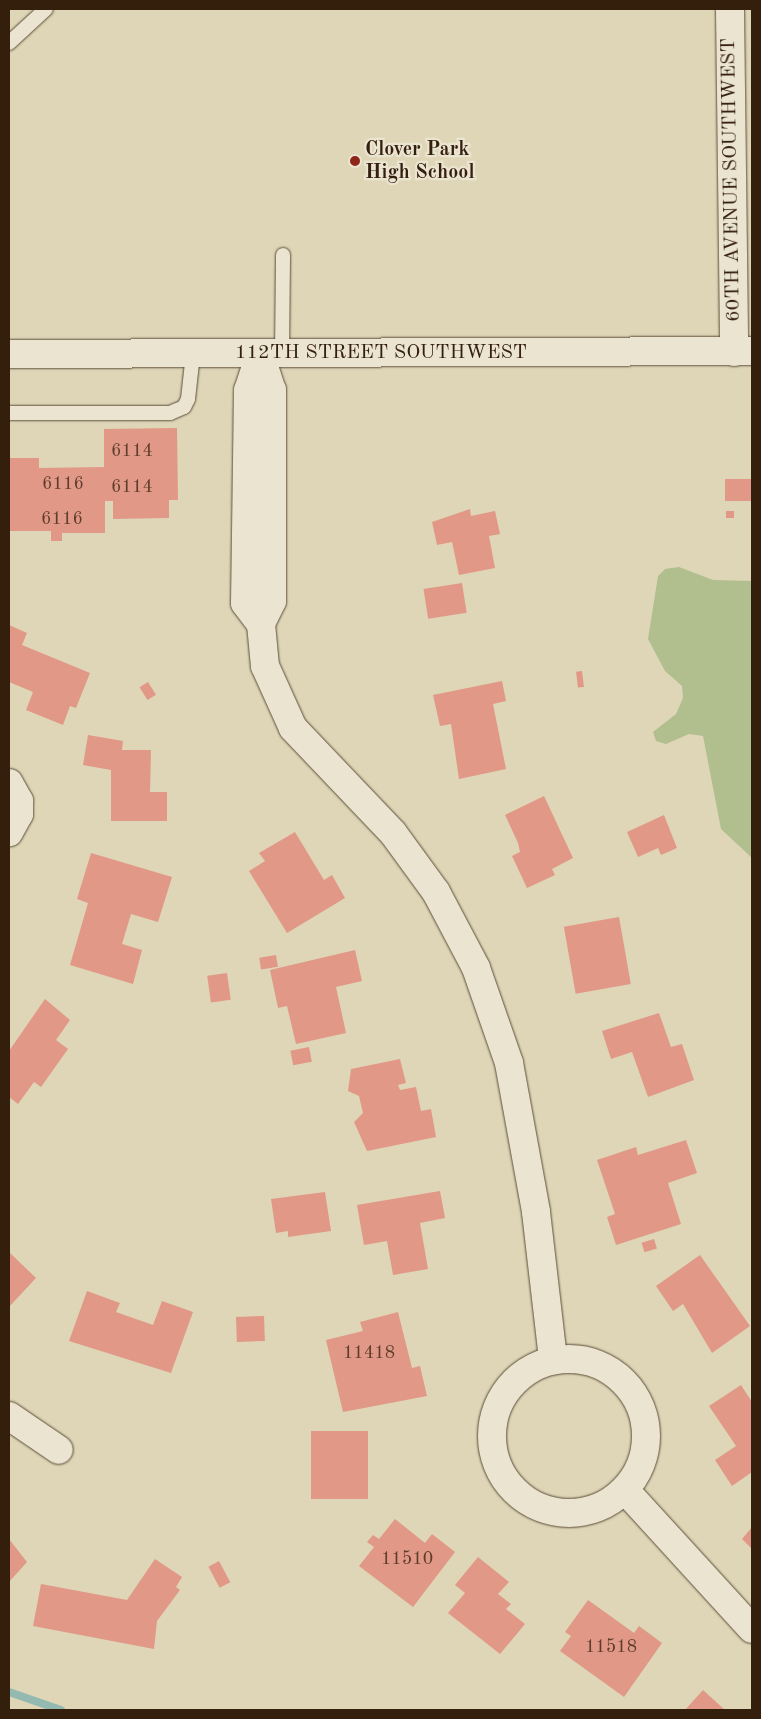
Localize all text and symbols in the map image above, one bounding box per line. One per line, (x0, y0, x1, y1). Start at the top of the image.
street label: 60TH AVENUE SOUTHWEST (718, 38, 746, 322)
place label: Clover Park High School (365, 138, 475, 185)
marker: Clover Park High School (349, 155, 361, 167)
street label: 112TH STREET SOUTHWEST (235, 341, 527, 365)
house number: 6114 (111, 440, 153, 462)
house number: 6116 (42, 473, 84, 495)
house number: 6114 (111, 476, 153, 498)
house number: 6116 (41, 508, 83, 530)
house number: 11418 (343, 1342, 395, 1364)
house number: 11510 (381, 1548, 433, 1570)
house number: 11518 (585, 1636, 637, 1658)

